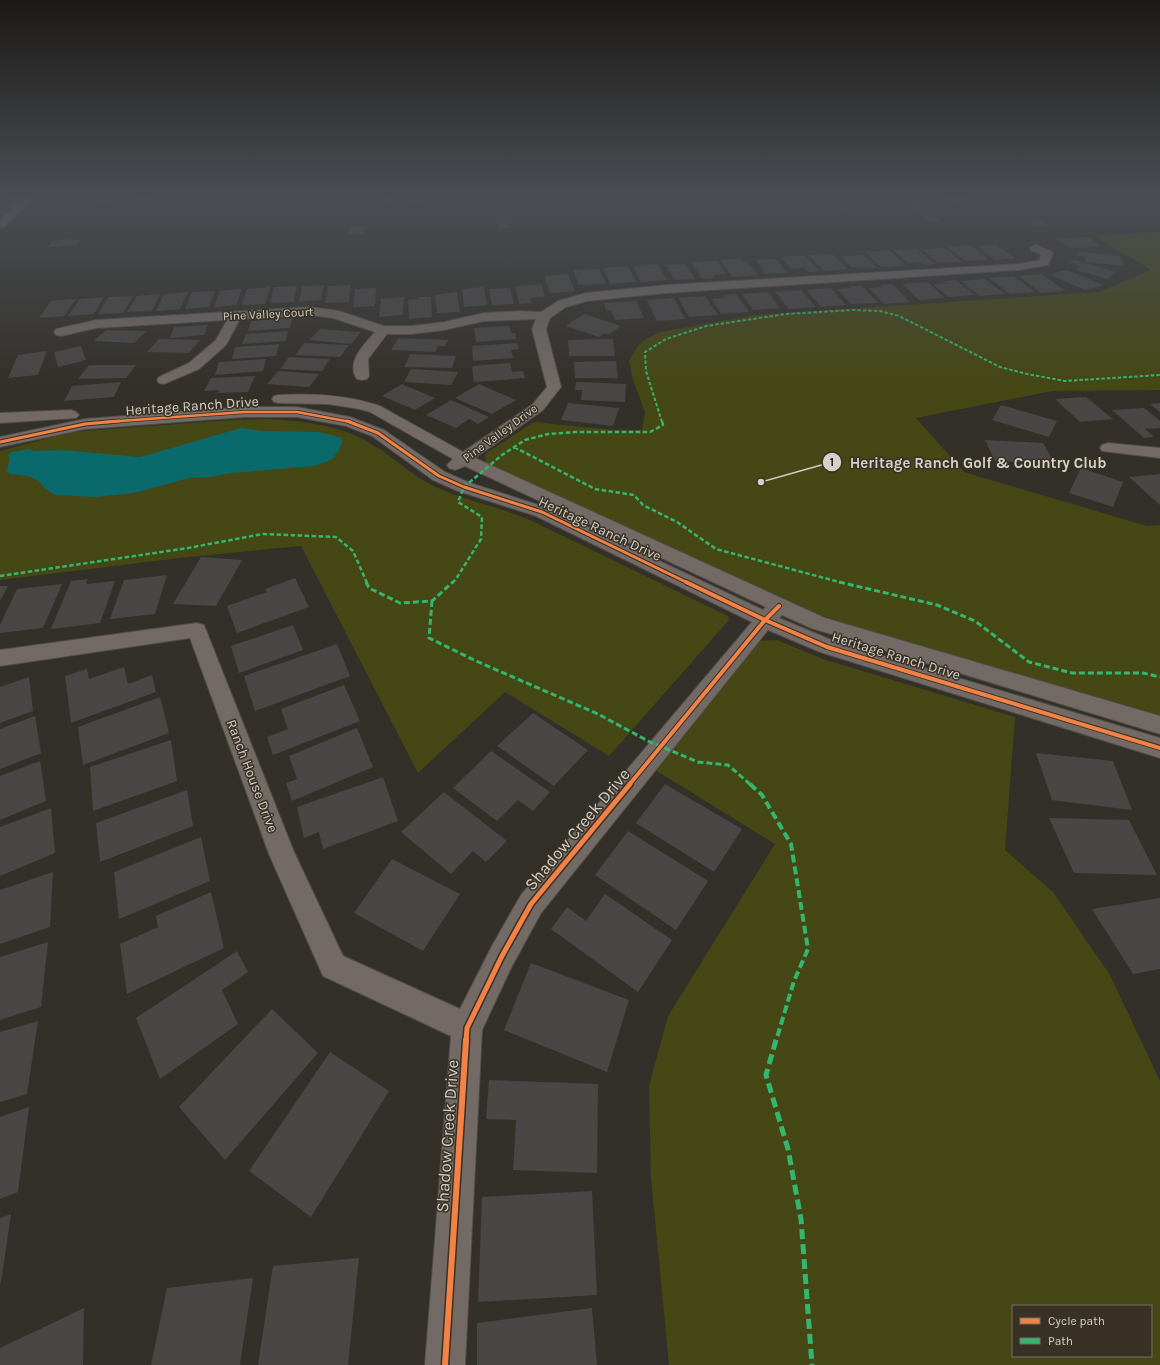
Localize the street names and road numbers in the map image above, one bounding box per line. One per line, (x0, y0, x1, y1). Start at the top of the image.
street label: Pine Valley Court (222, 305, 314, 323)
street label: Heritage Ranch Drive (125, 393, 259, 419)
street label: Pine Valley Drive (460, 401, 540, 465)
street label: Heritage Ranch Drive (536, 493, 664, 565)
street label: Heritage Ranch Drive (830, 628, 962, 684)
street label: Ranch House Drive (223, 717, 281, 835)
street label: Shadow Creek Drive (520, 764, 634, 894)
street label: Shadow Creek Drive (432, 1059, 462, 1213)

